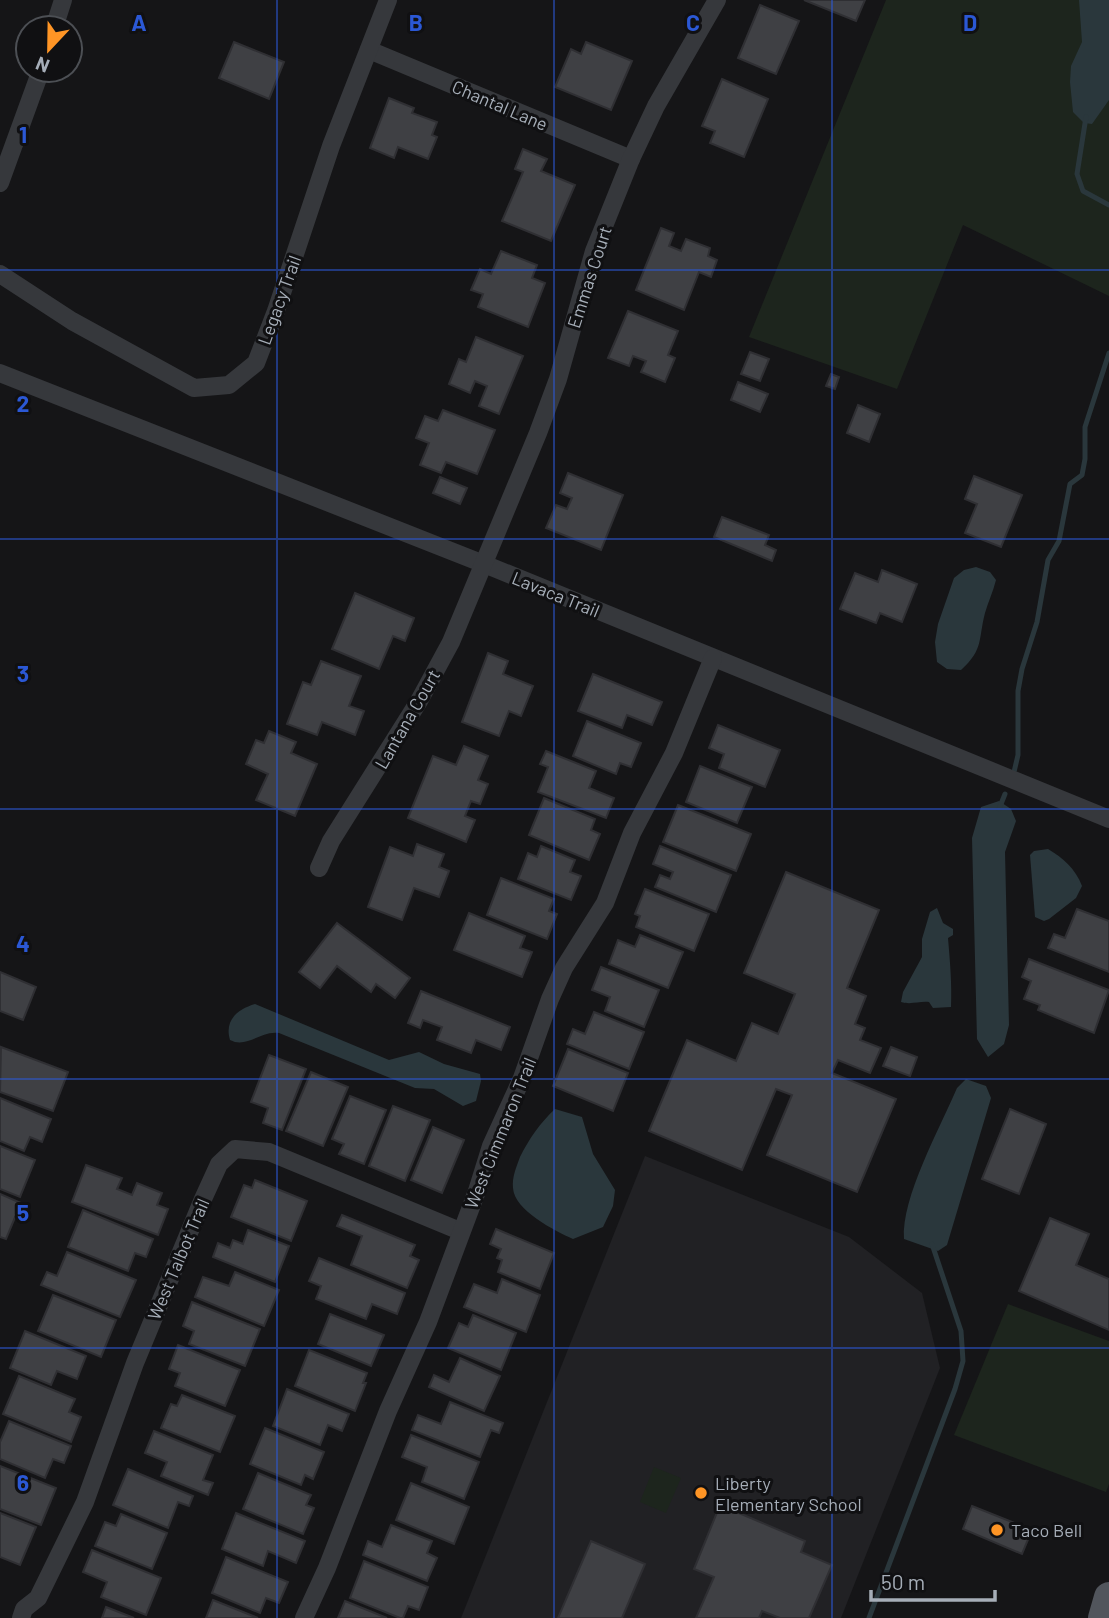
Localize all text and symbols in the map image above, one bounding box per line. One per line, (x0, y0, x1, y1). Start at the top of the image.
text: A (131, 8, 147, 36)
text: B (409, 8, 423, 36)
text: C (686, 8, 700, 36)
text: D (963, 8, 977, 36)
north arrow (14, 14, 84, 84)
text: N (32, 52, 53, 78)
street label: Chantal Lane (449, 75, 551, 135)
text: 1 (19, 120, 27, 148)
street label: Emmas Court (562, 223, 616, 331)
street label: Legacy Trail (253, 252, 305, 348)
text: 2 (17, 389, 29, 417)
street label: Lavaca Trail (509, 566, 603, 622)
text: 3 (17, 659, 29, 687)
street label: Lantana Court (370, 665, 444, 773)
text: 4 (16, 929, 30, 957)
street label: West Cimmaron Trail (460, 1054, 540, 1212)
street label: West Talbot Trail (143, 1195, 213, 1323)
text: 5 (17, 1198, 29, 1226)
text: 6 (17, 1468, 29, 1496)
place label: Liberty Elementary School (715, 1472, 862, 1515)
marker: Liberty Elementary School (693, 1485, 709, 1501)
place label: Taco Bell (1011, 1519, 1082, 1541)
marker: Taco Bell (989, 1522, 1005, 1538)
scale bar (871, 1558, 995, 1602)
text: 50 m (881, 1569, 925, 1594)

